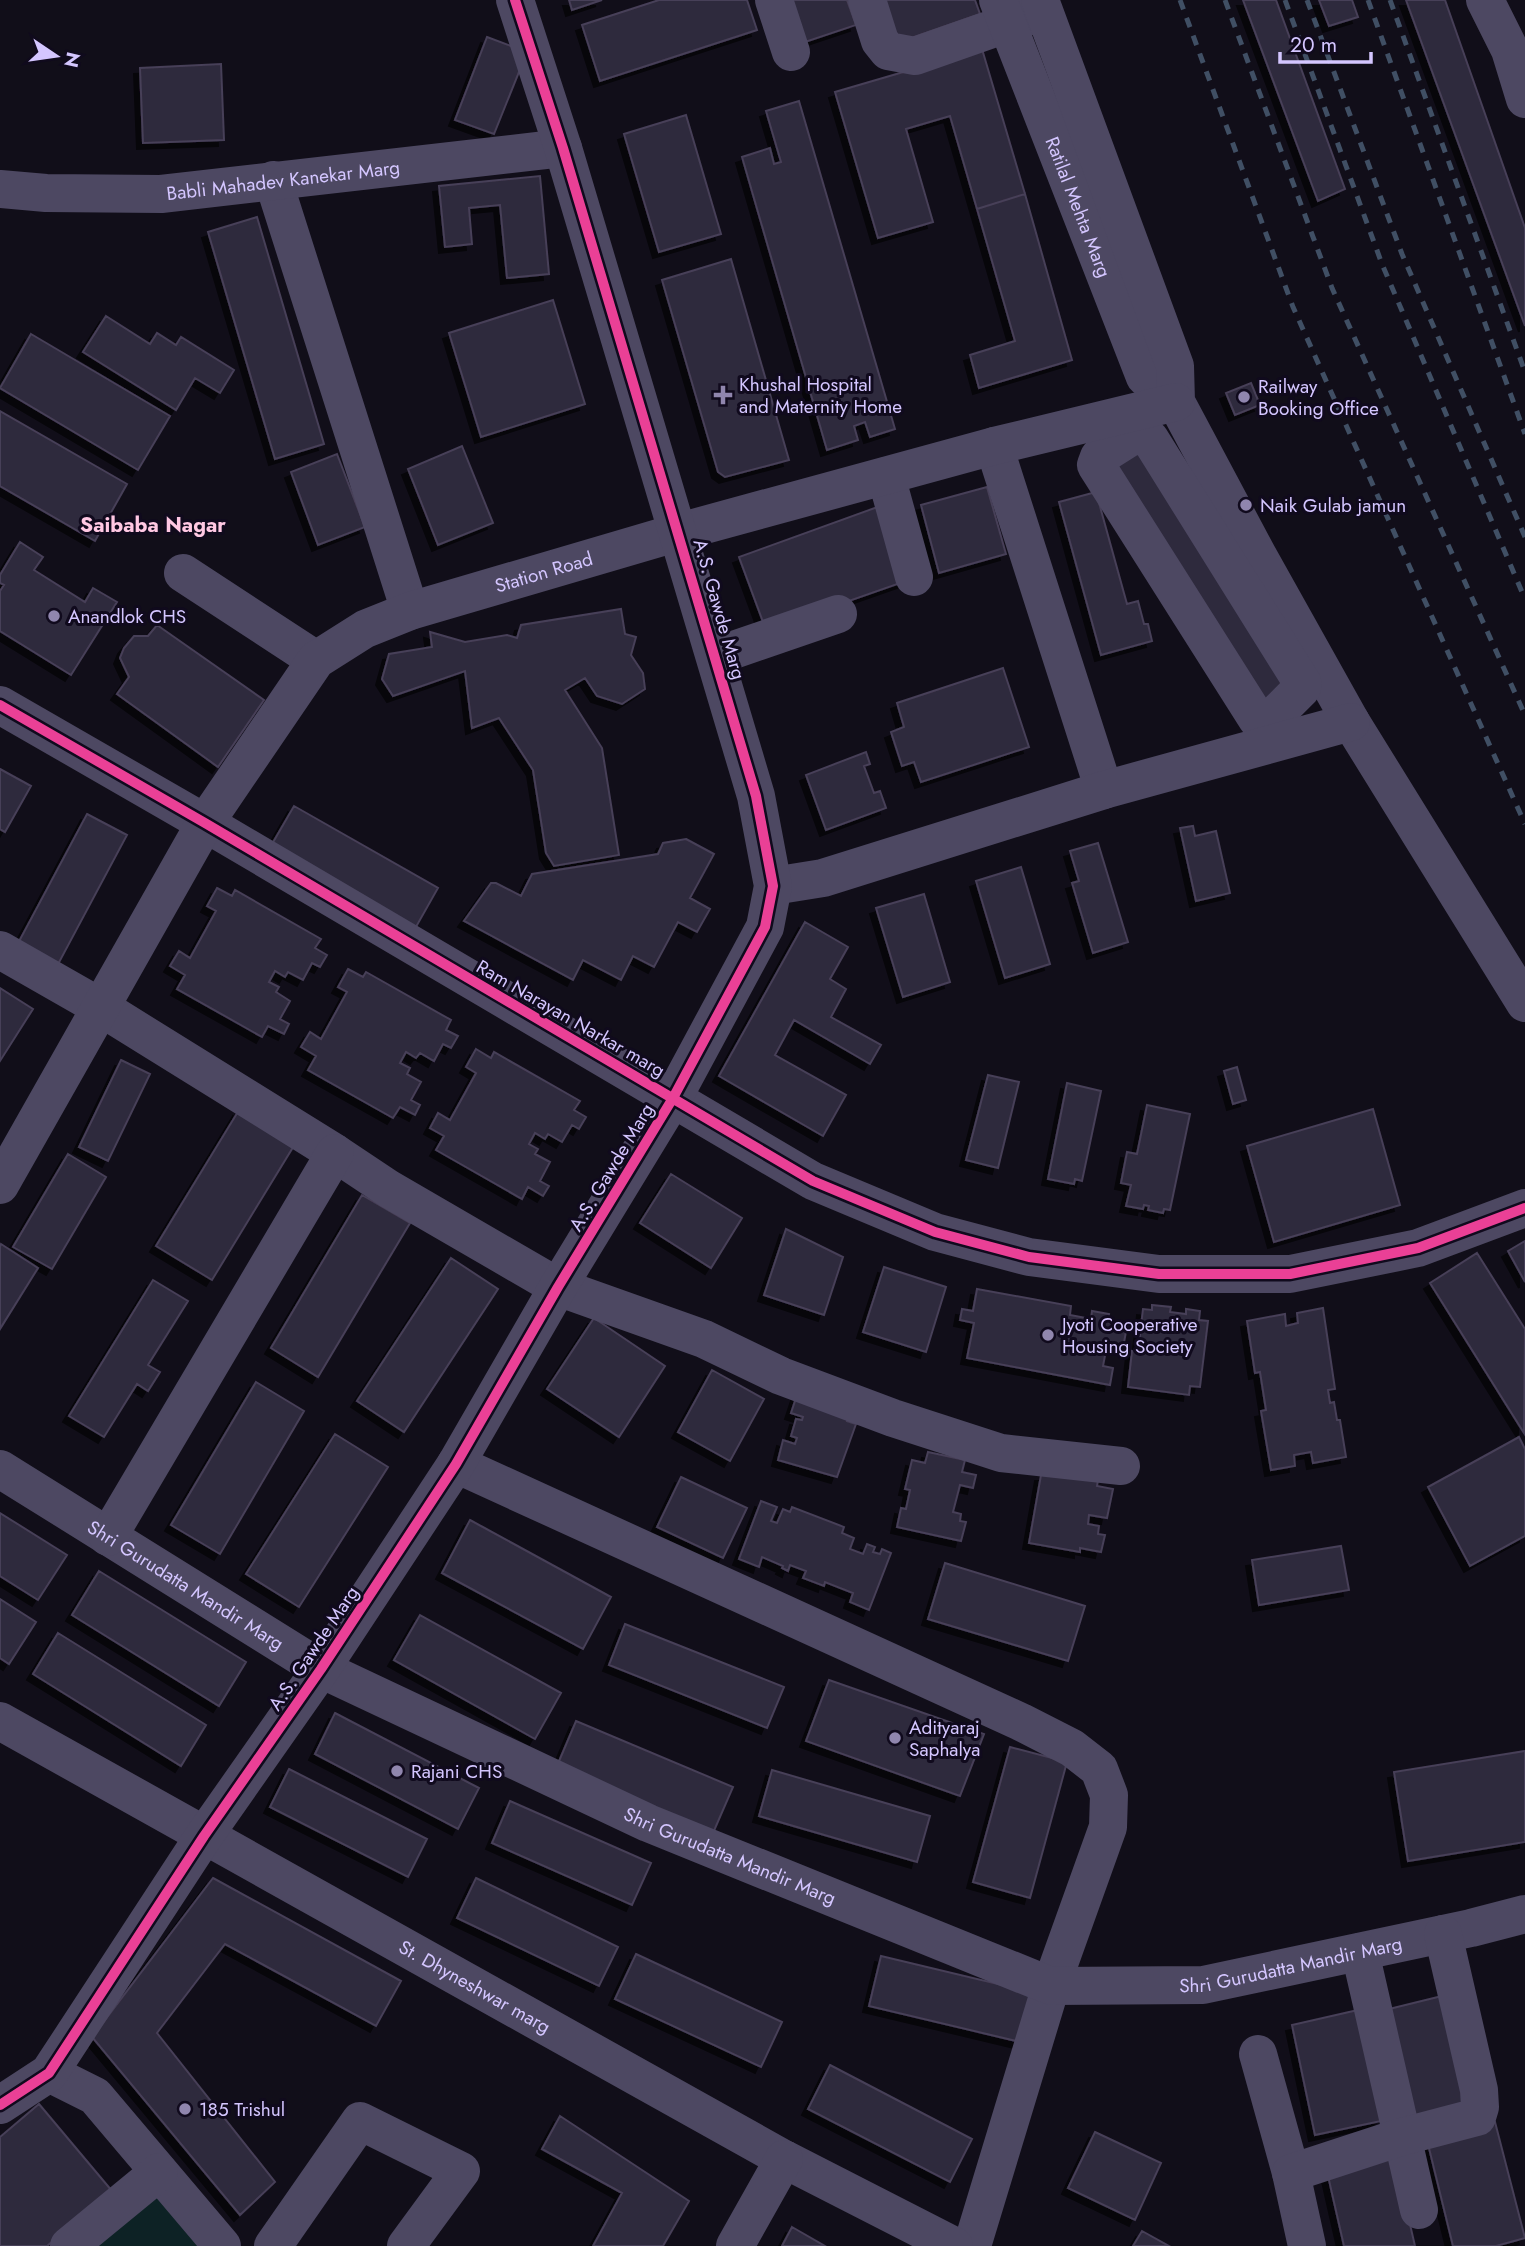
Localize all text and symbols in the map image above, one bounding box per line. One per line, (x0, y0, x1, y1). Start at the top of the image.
north arrow (21, 21, 91, 91)
scale bar (1280, 21, 1371, 65)
text: 20 m (1290, 30, 1337, 60)
text: N (57, 49, 87, 70)
street label: Ratilal Mehta Marg (1039, 133, 1118, 281)
street label: Babli Mahadev Kanekar Marg (165, 154, 401, 207)
place label: Khushal Hospital and Maternity Home (739, 371, 902, 420)
place label: Railway Booking Office (1258, 373, 1379, 422)
marker: Khushal Hospital and Maternity Home (713, 385, 733, 405)
marker: Railway Booking Office (1236, 389, 1252, 405)
place label: Naik Gulab jamun (1260, 492, 1406, 519)
marker: Naik Gulab jamun (1238, 497, 1254, 513)
district label: Saibaba Nagar (80, 510, 226, 540)
street label: A.S. Gawde Marg (687, 536, 753, 683)
street label: Station Road (492, 545, 596, 599)
place label: Anandlok CHS (68, 603, 186, 630)
marker: Anandlok CHS (46, 608, 62, 624)
street label: Ram Narayan Narkar marg (471, 953, 670, 1084)
street label: A.S. Gawde Marg (562, 1098, 660, 1236)
place label: Jyoti Cooperative Housing Society (1059, 1311, 1198, 1360)
marker: Jyoti Cooperative Housing Society (1040, 1327, 1056, 1343)
street label: Shri Gurudatta Mandir Marg (82, 1514, 289, 1657)
street label: A.S. Gawde Marg (262, 1581, 365, 1716)
place label: Adityaraj Saphalya (909, 1714, 980, 1763)
marker: Adityaraj Saphalya (887, 1730, 903, 1746)
place label: Rajani CHS (411, 1758, 502, 1785)
marker: Rajani CHS (389, 1763, 405, 1779)
street label: Shri Gurudatta Mandir Marg (619, 1801, 840, 1912)
street label: Shri Gurudatta Mandir Marg (1179, 1930, 1405, 1999)
street label: St. Dhyneshwar marg (394, 1933, 556, 2040)
place label: 185 Trishul (199, 2096, 285, 2123)
marker: 185 Trishul (177, 2101, 193, 2117)

